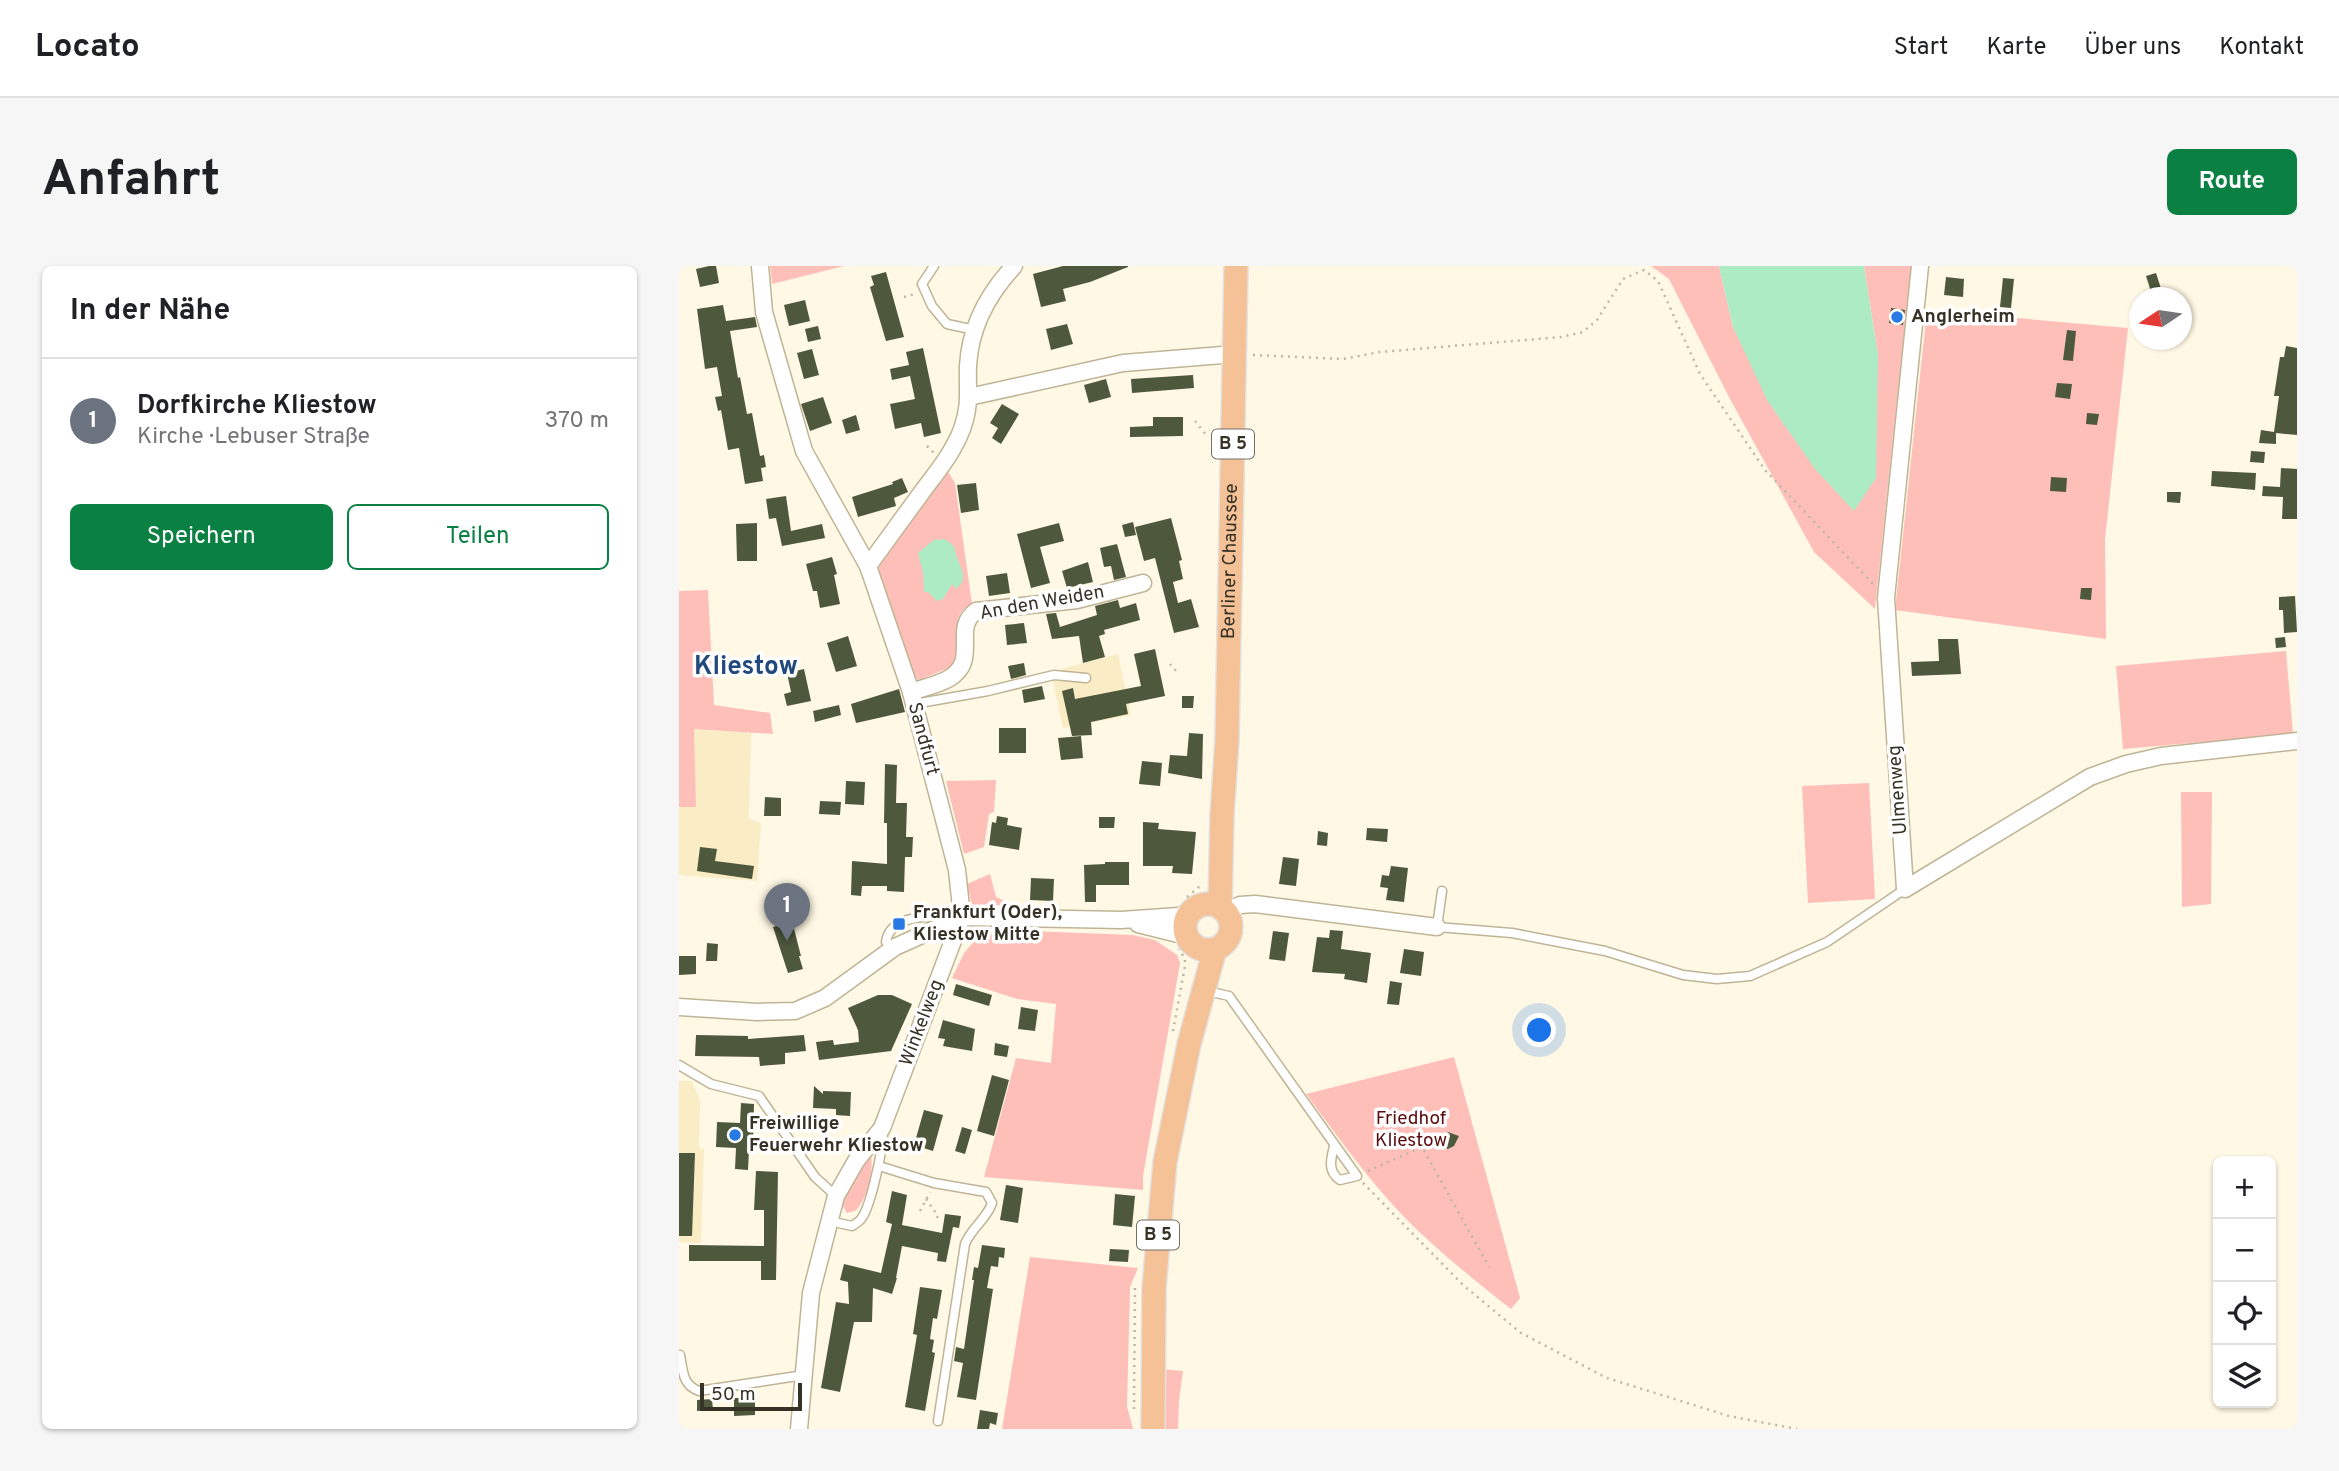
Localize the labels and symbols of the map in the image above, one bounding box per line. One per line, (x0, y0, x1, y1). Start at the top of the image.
north arrow (2129, 287, 2192, 350)
place label: Anglerheim (1911, 305, 2015, 329)
marker: Anglerheim (1889, 309, 1905, 325)
road number: B 5 (1212, 429, 1254, 458)
street label: Berliner Chaussee (1217, 483, 1244, 639)
street label: An den Weiden (978, 580, 1106, 626)
district label: Kliestow (694, 651, 798, 684)
street label: Sandfurt (902, 700, 944, 778)
street label: Ulmenweg (1883, 744, 1913, 836)
pin: 1 (764, 883, 810, 941)
place label: Frankfurt (Oder), Kliestow Mitte (913, 901, 1062, 947)
marker: Frankfurt (Oder), Kliestow Mitte (891, 916, 907, 932)
street label: Winkelweg (895, 976, 949, 1070)
your location (1522, 1013, 1556, 1047)
park label: Friedhof Kliestow (1375, 1107, 1447, 1153)
place label: Freiwillige Feuerwehr Kliestow (749, 1112, 923, 1158)
marker: Freiwillige Feuerwehr Kliestow (727, 1127, 743, 1143)
road number: B 5 (1137, 1220, 1179, 1250)
scale bar (700, 1380, 801, 1412)

